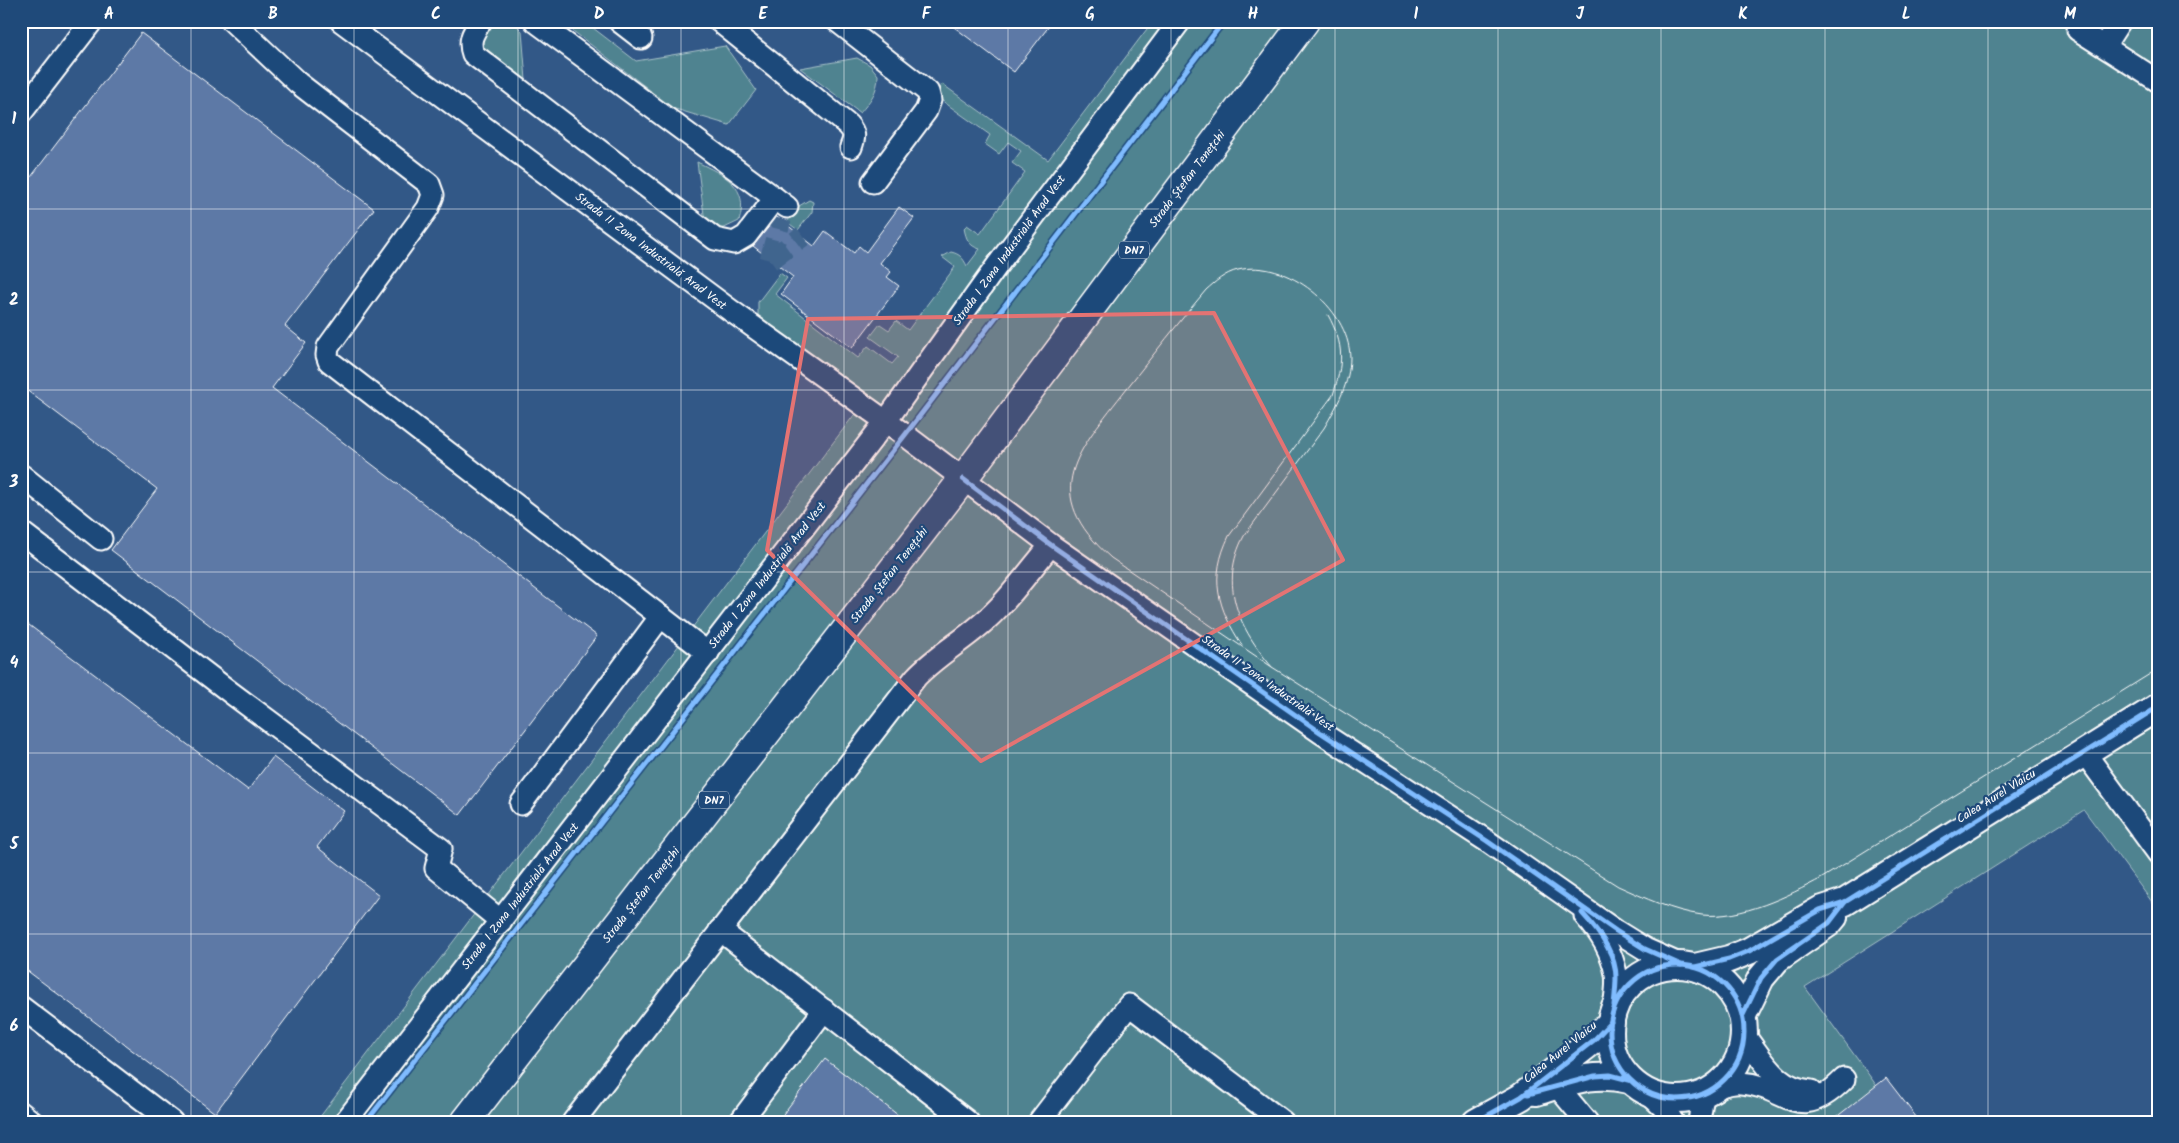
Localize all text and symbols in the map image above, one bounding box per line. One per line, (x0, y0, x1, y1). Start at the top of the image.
text: A (104, 2, 114, 27)
text: B (268, 2, 278, 27)
text: C (431, 2, 441, 27)
text: D (594, 2, 605, 27)
text: E (759, 2, 769, 27)
text: F (922, 2, 932, 27)
text: G (1085, 2, 1095, 27)
text: H (1248, 2, 1258, 27)
text: I (1414, 2, 1419, 27)
text: J (1576, 2, 1585, 27)
text: K (1738, 2, 1748, 27)
text: L (1902, 2, 1910, 27)
text: M (2064, 2, 2077, 27)
text: 1 (12, 107, 17, 132)
street label: Strada Ștefan Tenețchi (1144, 126, 1231, 232)
street label: Strada I Zona Industrială Arad Vest (948, 171, 1071, 330)
street label: Strada II Zona Industrială Arad Vest (571, 188, 731, 315)
road number: DN7 (1119, 242, 1149, 258)
text: 2 (9, 288, 19, 313)
text: 3 (9, 470, 19, 495)
street label: Strada I Zona Industrială Arad Vest (704, 497, 831, 653)
street label: Strada Ștefan Tenețchi (846, 522, 934, 627)
street label: Strada II Zona Industrială Vest (1198, 630, 1338, 737)
text: 4 (10, 651, 19, 676)
street label: Calea Aurel Vlaicu (1953, 764, 2040, 829)
road number: DN7 (699, 792, 729, 808)
street label: Strada I Zona Industrială Arad Vest (457, 818, 584, 974)
text: 5 (9, 832, 20, 857)
street label: Strada Ștefan Tenețchi (598, 842, 686, 947)
text: 6 (10, 1014, 19, 1039)
street label: Calea Aurel Vlaicu (1519, 1016, 1602, 1088)

